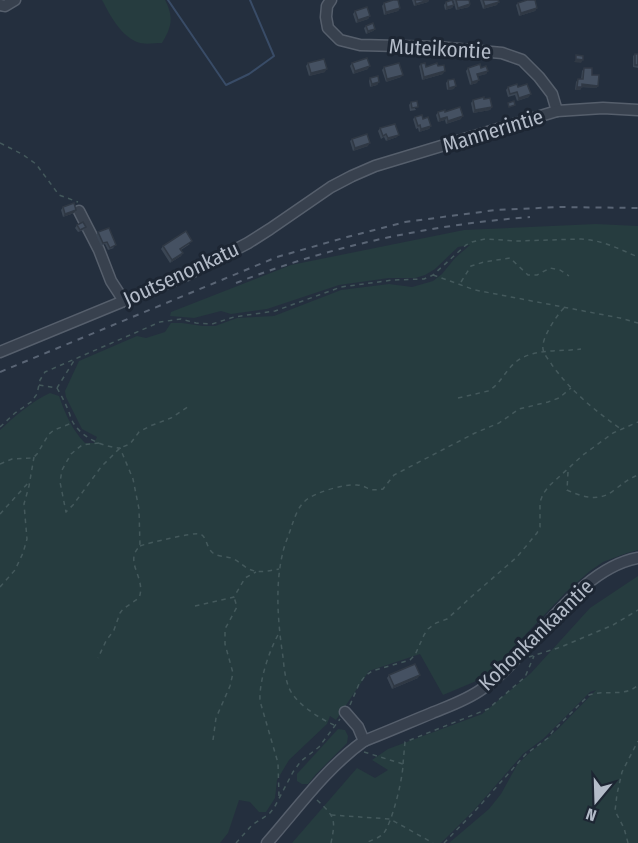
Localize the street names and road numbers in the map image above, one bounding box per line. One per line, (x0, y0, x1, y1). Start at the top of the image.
street label: Muteikontie (388, 33, 492, 65)
street label: Mannerintie (439, 103, 547, 159)
street label: Joutsenonkatu (119, 236, 243, 312)
street label: Kohonkankaantie (473, 574, 599, 696)

